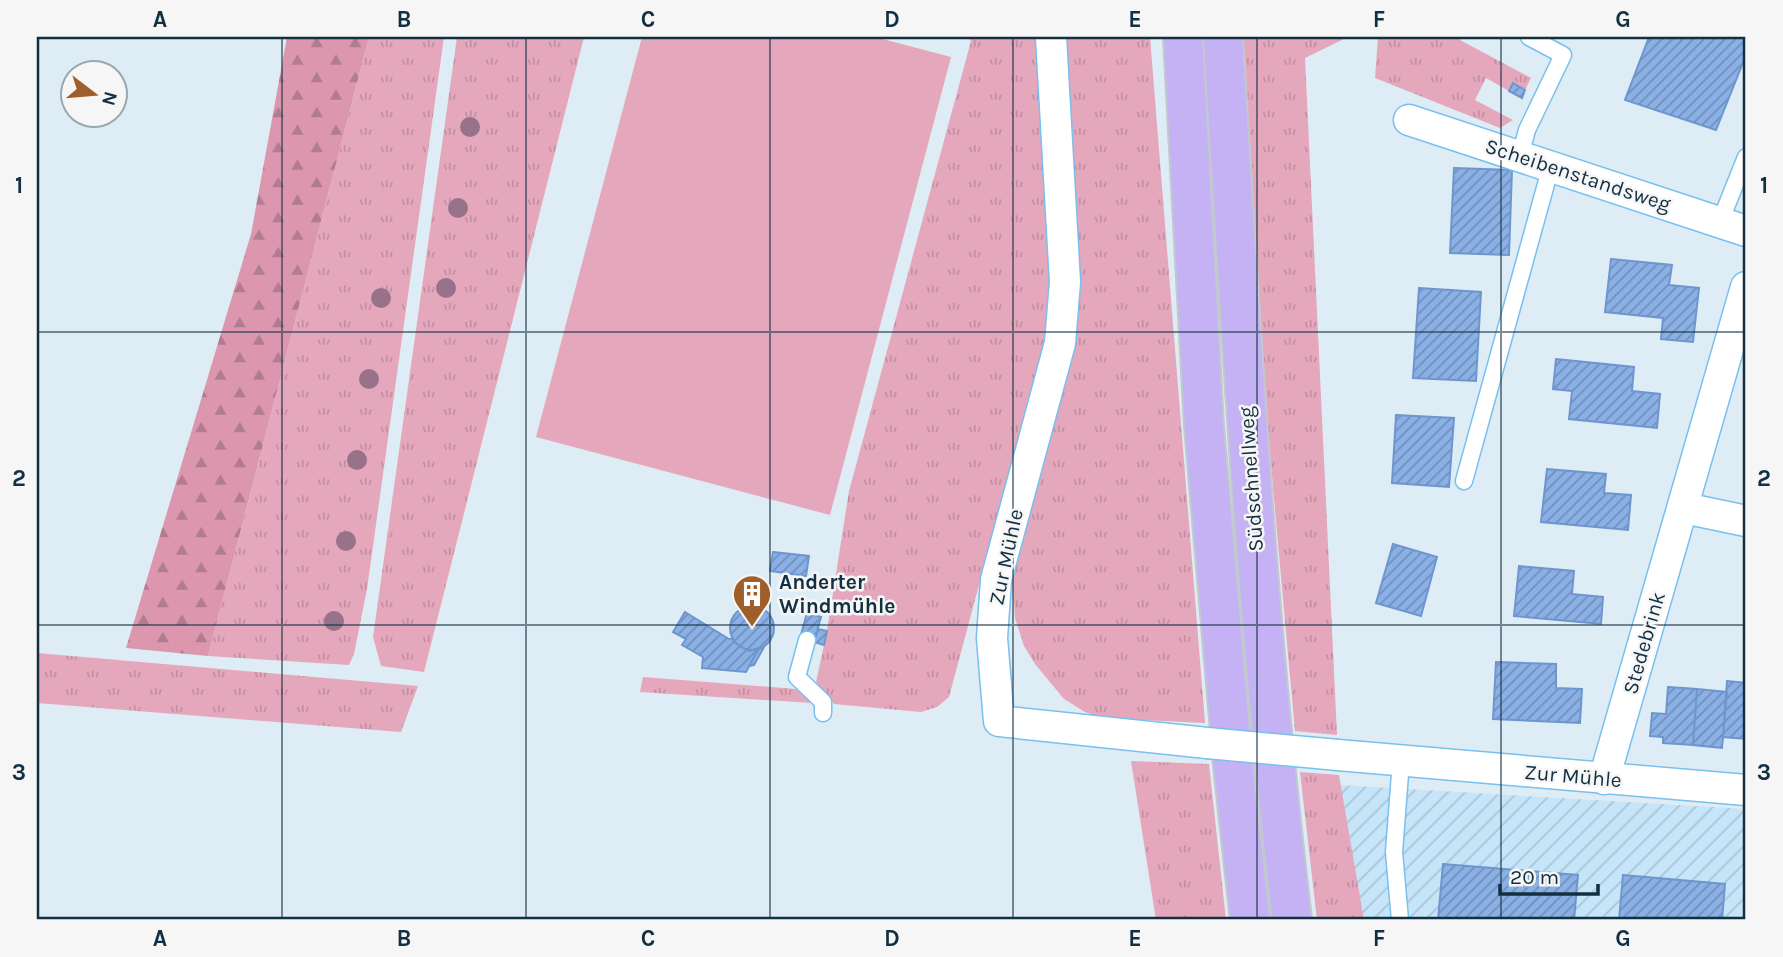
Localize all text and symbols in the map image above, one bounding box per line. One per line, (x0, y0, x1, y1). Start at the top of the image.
text: A (153, 6, 167, 33)
text: B (397, 6, 411, 33)
text: C (641, 6, 655, 33)
text: D (884, 6, 900, 33)
text: E (1128, 6, 1142, 33)
text: F (1373, 6, 1385, 33)
text: G (1615, 6, 1631, 33)
north arrow (60, 60, 130, 130)
text: N (97, 89, 122, 108)
street label: Scheibenstandsweg (1482, 134, 1674, 216)
text: 1 (15, 172, 23, 199)
text: 1 (1760, 172, 1768, 199)
street label: Südschnellweg (1234, 405, 1268, 552)
text: 2 (12, 465, 26, 492)
text: 2 (1757, 465, 1771, 492)
street label: Zur Mühle (984, 507, 1028, 607)
place label: Anderter Windmühle (779, 570, 895, 618)
building icon: Anderter Windmühle (731, 573, 773, 628)
street label: Stedebrink (1618, 589, 1670, 697)
text: 3 (12, 759, 26, 786)
text: 3 (1757, 759, 1771, 786)
street label: Zur Mühle (1523, 760, 1623, 792)
scale bar (1500, 852, 1598, 896)
text: 20 m (1510, 865, 1559, 889)
text: A (153, 925, 167, 952)
text: B (397, 925, 411, 952)
text: C (641, 925, 655, 952)
text: D (884, 925, 900, 952)
text: E (1128, 925, 1142, 952)
text: F (1373, 925, 1385, 952)
text: G (1615, 925, 1631, 952)

